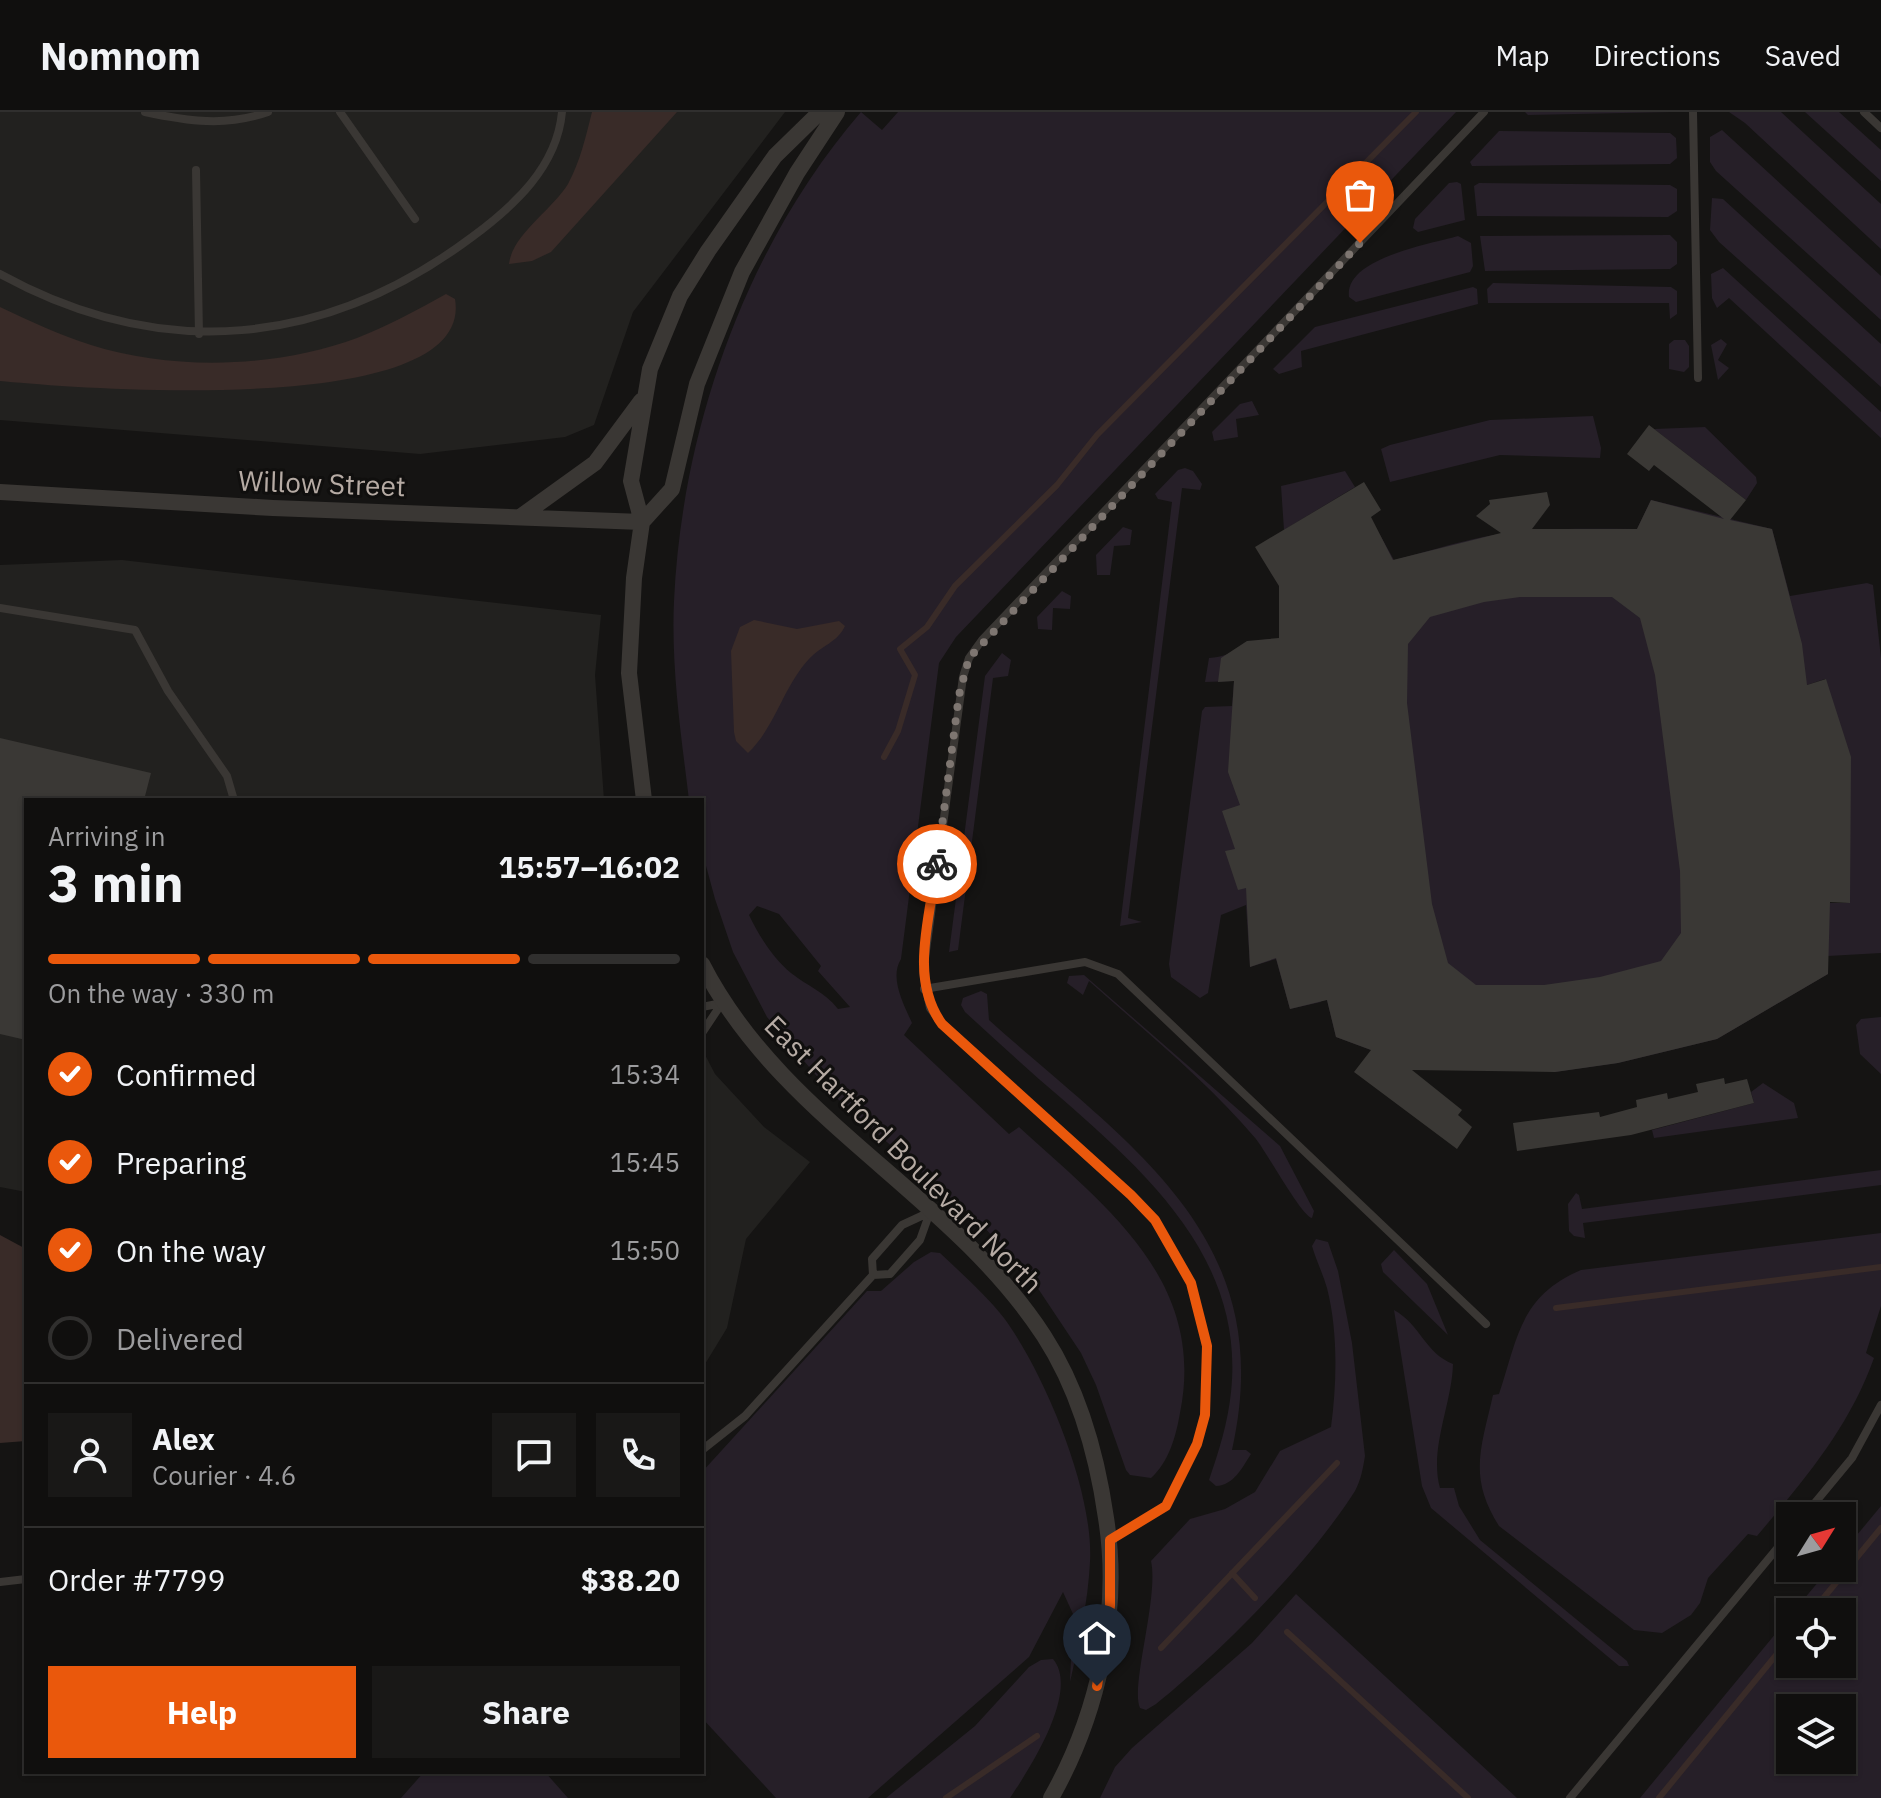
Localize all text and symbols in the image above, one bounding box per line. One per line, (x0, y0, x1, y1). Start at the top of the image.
text: Nomnom (40, 31, 201, 80)
text: Map (1495, 37, 1549, 74)
text: Directions (1593, 37, 1721, 74)
text: Saved (1765, 37, 1841, 74)
pin (1326, 161, 1394, 243)
icon: bag (1338, 173, 1382, 217)
street label: Willow Street (238, 462, 406, 504)
text: Arriving in (48, 819, 165, 853)
courier (897, 824, 977, 904)
icon: bike (915, 842, 959, 886)
text: 15:57–16:02 (499, 847, 680, 886)
text: 3 min (48, 849, 184, 916)
text: On the way · 330 m (48, 976, 274, 1010)
street label: East Hartford Boulevard North (757, 1007, 1051, 1301)
icon: check (48, 1052, 92, 1096)
text: Confirmed (116, 1055, 257, 1094)
text: 15:34 (610, 1057, 680, 1091)
icon: check (48, 1140, 92, 1184)
text: Preparing (116, 1143, 246, 1182)
text: 15:45 (610, 1145, 680, 1179)
icon: check (48, 1228, 92, 1272)
text: On the way (116, 1231, 266, 1270)
text: 15:50 (610, 1233, 680, 1267)
text: Delivered (116, 1319, 244, 1358)
button: person (48, 1413, 132, 1497)
button: chat (492, 1413, 576, 1497)
button: phone (596, 1413, 680, 1497)
text: Alex (152, 1419, 215, 1458)
text: Courier · 4.6 (152, 1458, 296, 1492)
north arrow (1776, 1502, 1856, 1582)
map controls (1776, 1502, 1856, 1774)
text: Order #7799 (48, 1560, 225, 1599)
text: $38.20 (581, 1560, 680, 1599)
button: locate (1776, 1598, 1856, 1678)
pin (1063, 1604, 1131, 1686)
icon: home (1075, 1616, 1119, 1660)
button: Help (48, 1666, 356, 1758)
button: Share (372, 1666, 680, 1758)
button: layers (1776, 1694, 1856, 1774)

